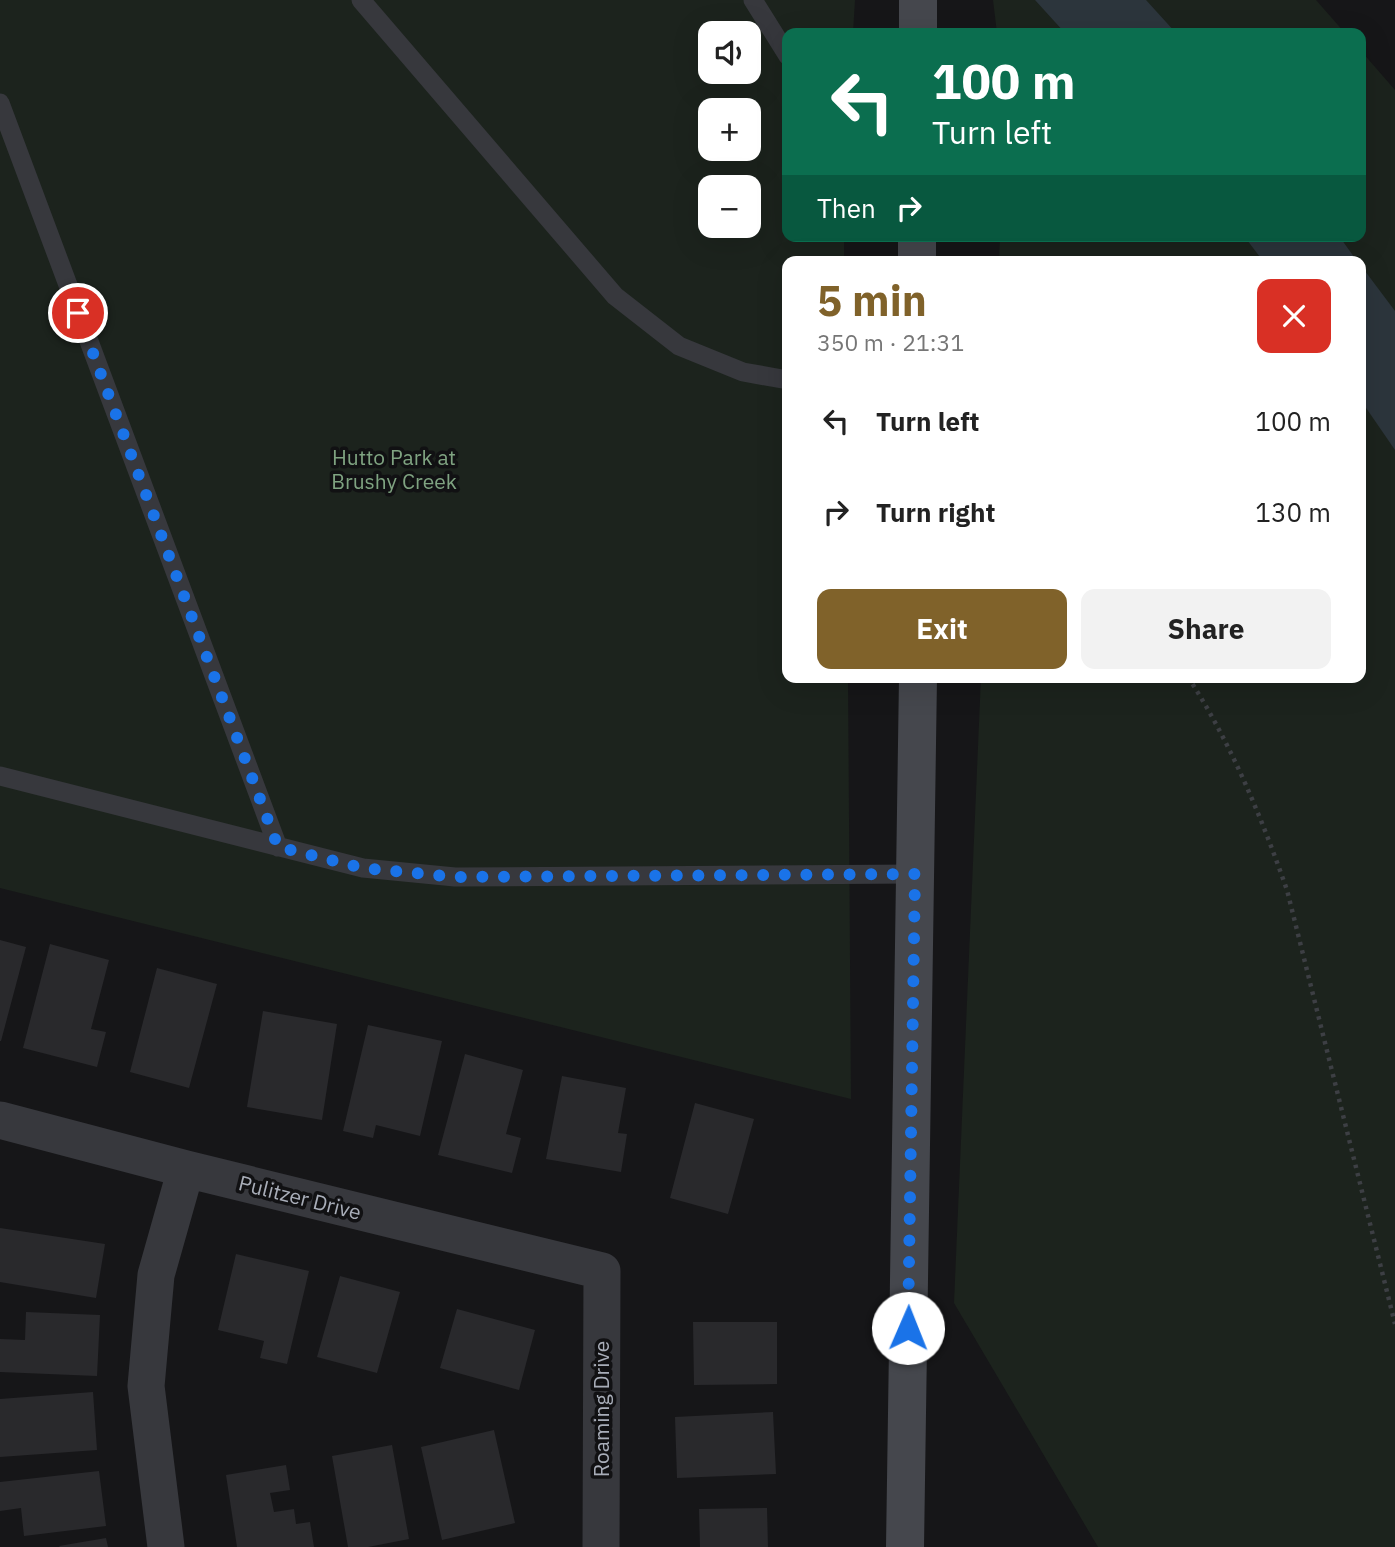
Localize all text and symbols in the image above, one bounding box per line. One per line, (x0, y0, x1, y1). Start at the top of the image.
map controls (698, 21, 761, 238)
button: sound (698, 21, 761, 84)
text: 100 m (932, 49, 1076, 112)
icon: left (817, 56, 908, 147)
button: + (698, 98, 761, 161)
text: Turn left (932, 111, 1052, 153)
button: − (698, 175, 761, 238)
icon: right (890, 189, 928, 227)
text: Then (817, 191, 876, 225)
text: 5 min (817, 273, 927, 328)
button: close (1257, 279, 1331, 353)
pin (48, 283, 108, 343)
icon: arrive (59, 294, 97, 332)
text: 350 m · 21:31 (817, 327, 964, 357)
icon: left (817, 402, 855, 440)
text: Turn left (876, 404, 979, 438)
text: 100 m (1255, 404, 1331, 438)
park label: Hutto Park at Brushy Creek (331, 443, 457, 495)
icon: right (817, 493, 855, 531)
text: Turn right (876, 495, 995, 529)
text: 130 m (1255, 495, 1331, 529)
button: Exit (817, 589, 1067, 669)
button: Share (1081, 589, 1331, 669)
street label: Pulitzer Drive (236, 1168, 364, 1226)
position arrow (871, 1291, 945, 1365)
street label: Roaming Drive (587, 1341, 615, 1477)

